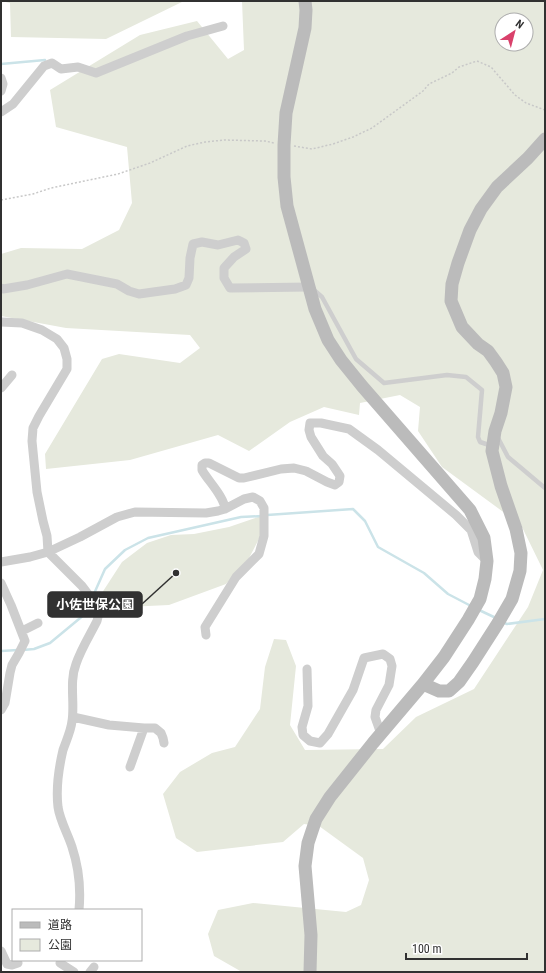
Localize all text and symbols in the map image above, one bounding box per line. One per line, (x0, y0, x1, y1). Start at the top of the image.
north arrow (494, 12, 534, 52)
text: N (513, 17, 526, 32)
callout: 小佐世保公園 (48, 592, 142, 617)
text: 小佐世保公園 (56, 597, 134, 612)
legend (12, 909, 142, 961)
text: 道路 (48, 918, 72, 932)
scale bar (406, 935, 527, 961)
text: 公園 (48, 938, 72, 952)
text: 100 m (412, 942, 442, 956)

